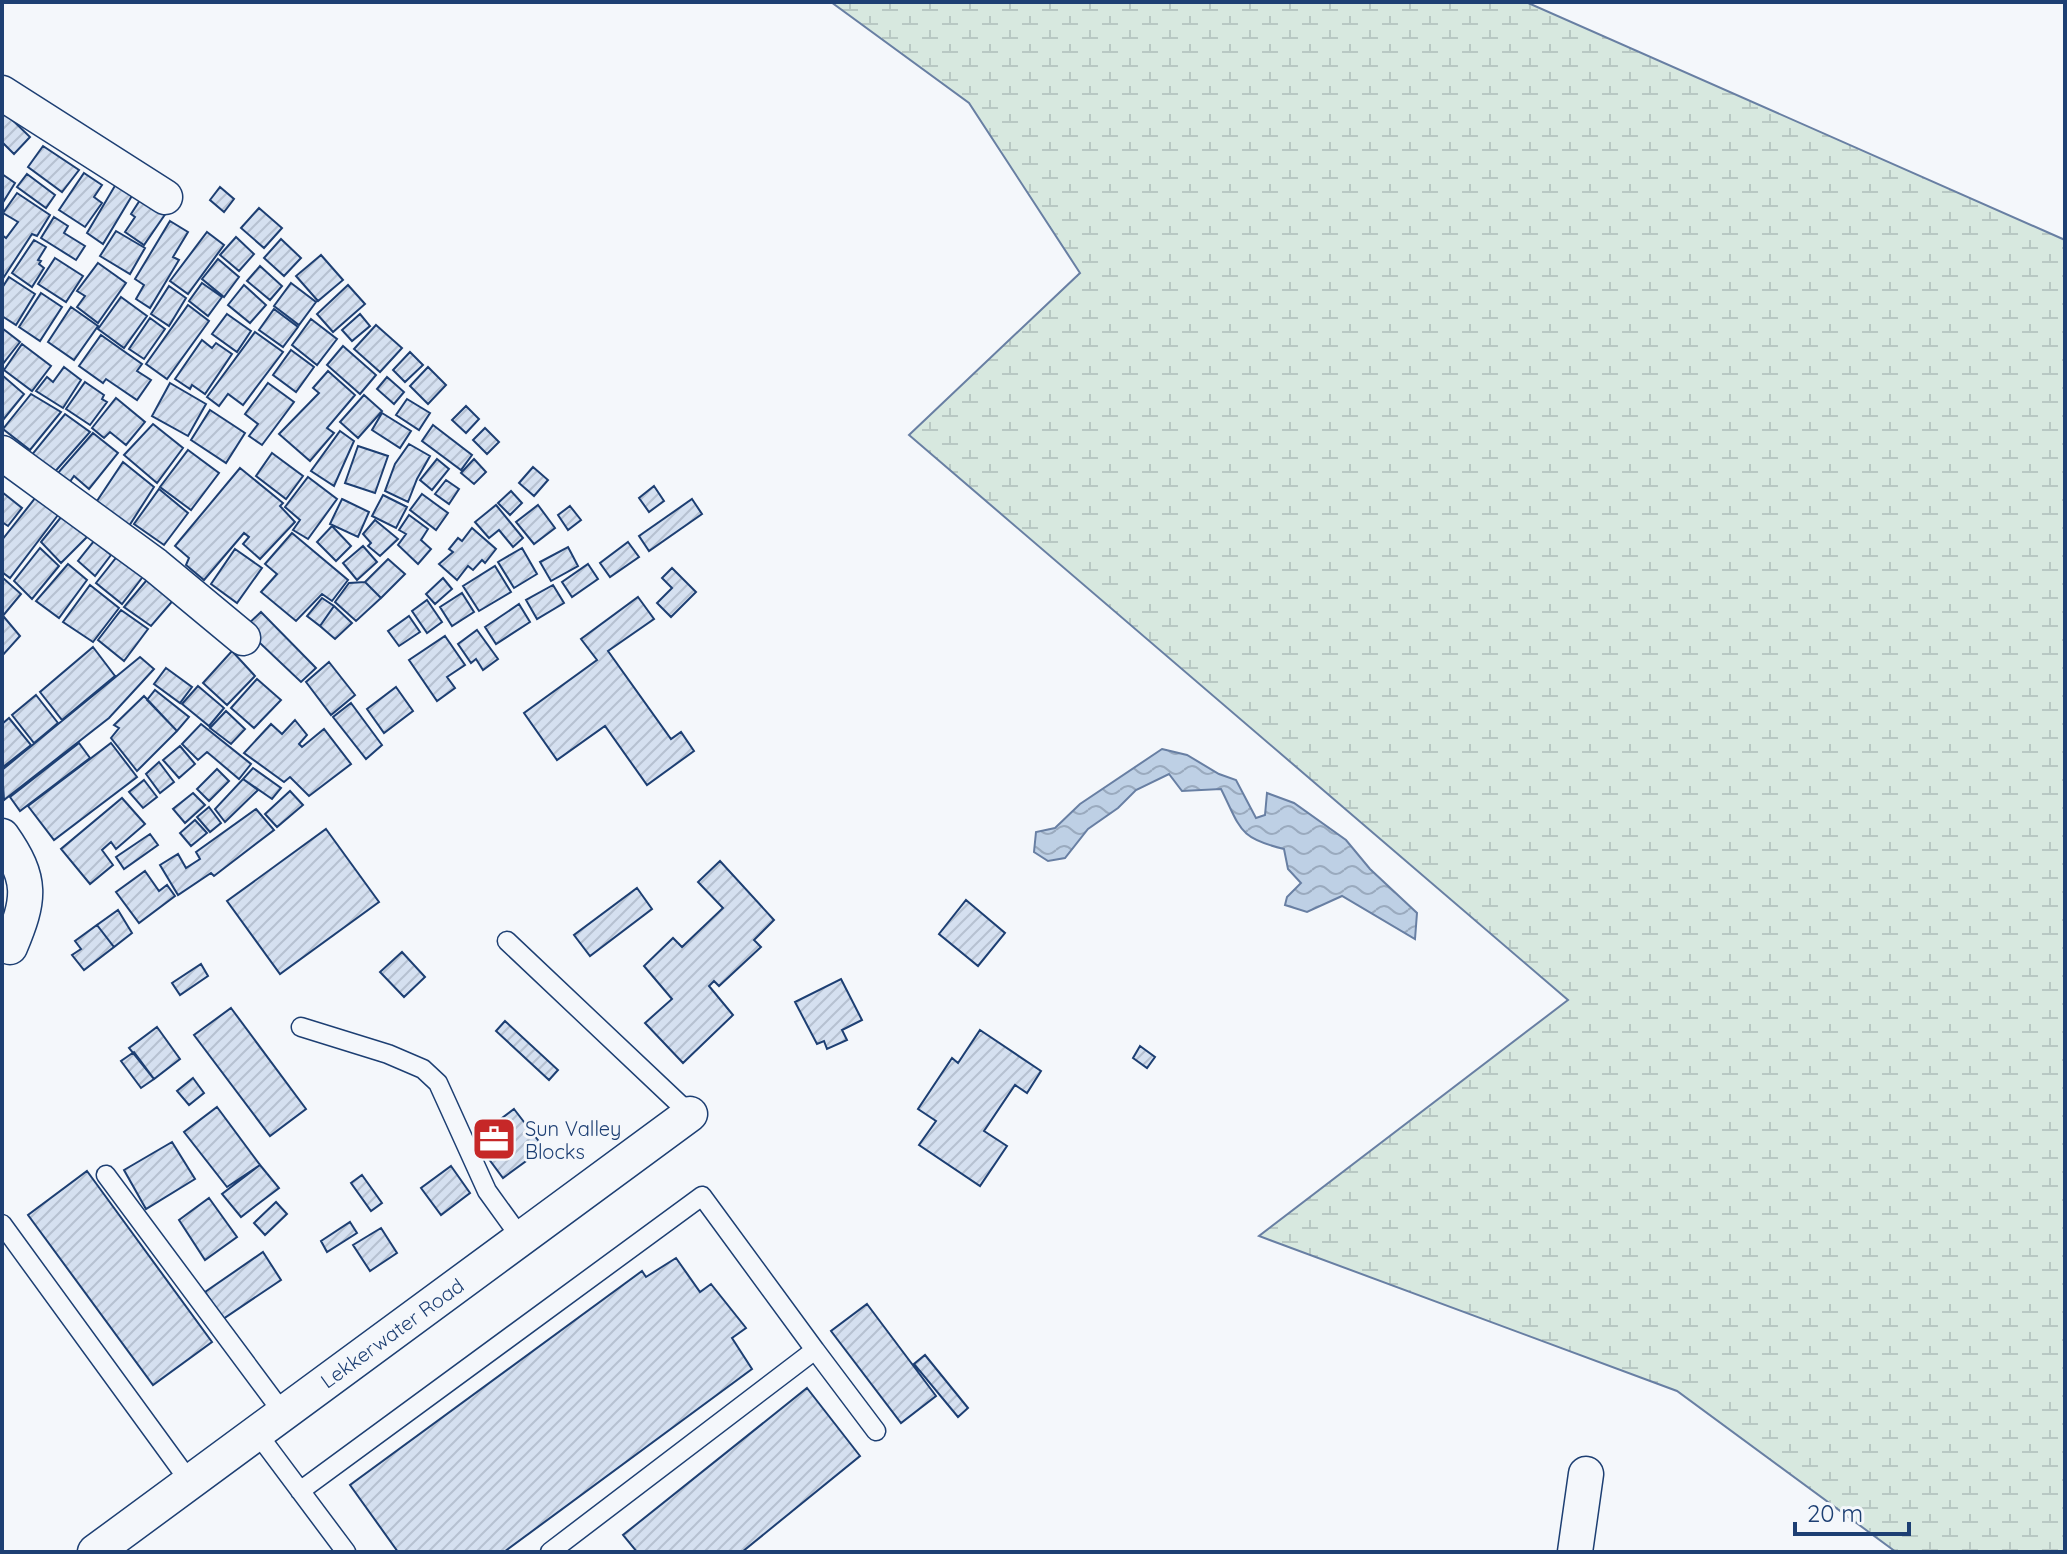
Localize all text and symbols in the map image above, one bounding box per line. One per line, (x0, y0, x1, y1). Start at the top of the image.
office icon: Sun Valley Blocks (470, 1115, 518, 1163)
place label: Sun Valley Blocks (525, 1116, 621, 1164)
street label: Lekkerwater Road (316, 1273, 468, 1393)
scale bar (1795, 1486, 1909, 1536)
text: 20 m (1807, 1498, 1863, 1528)

